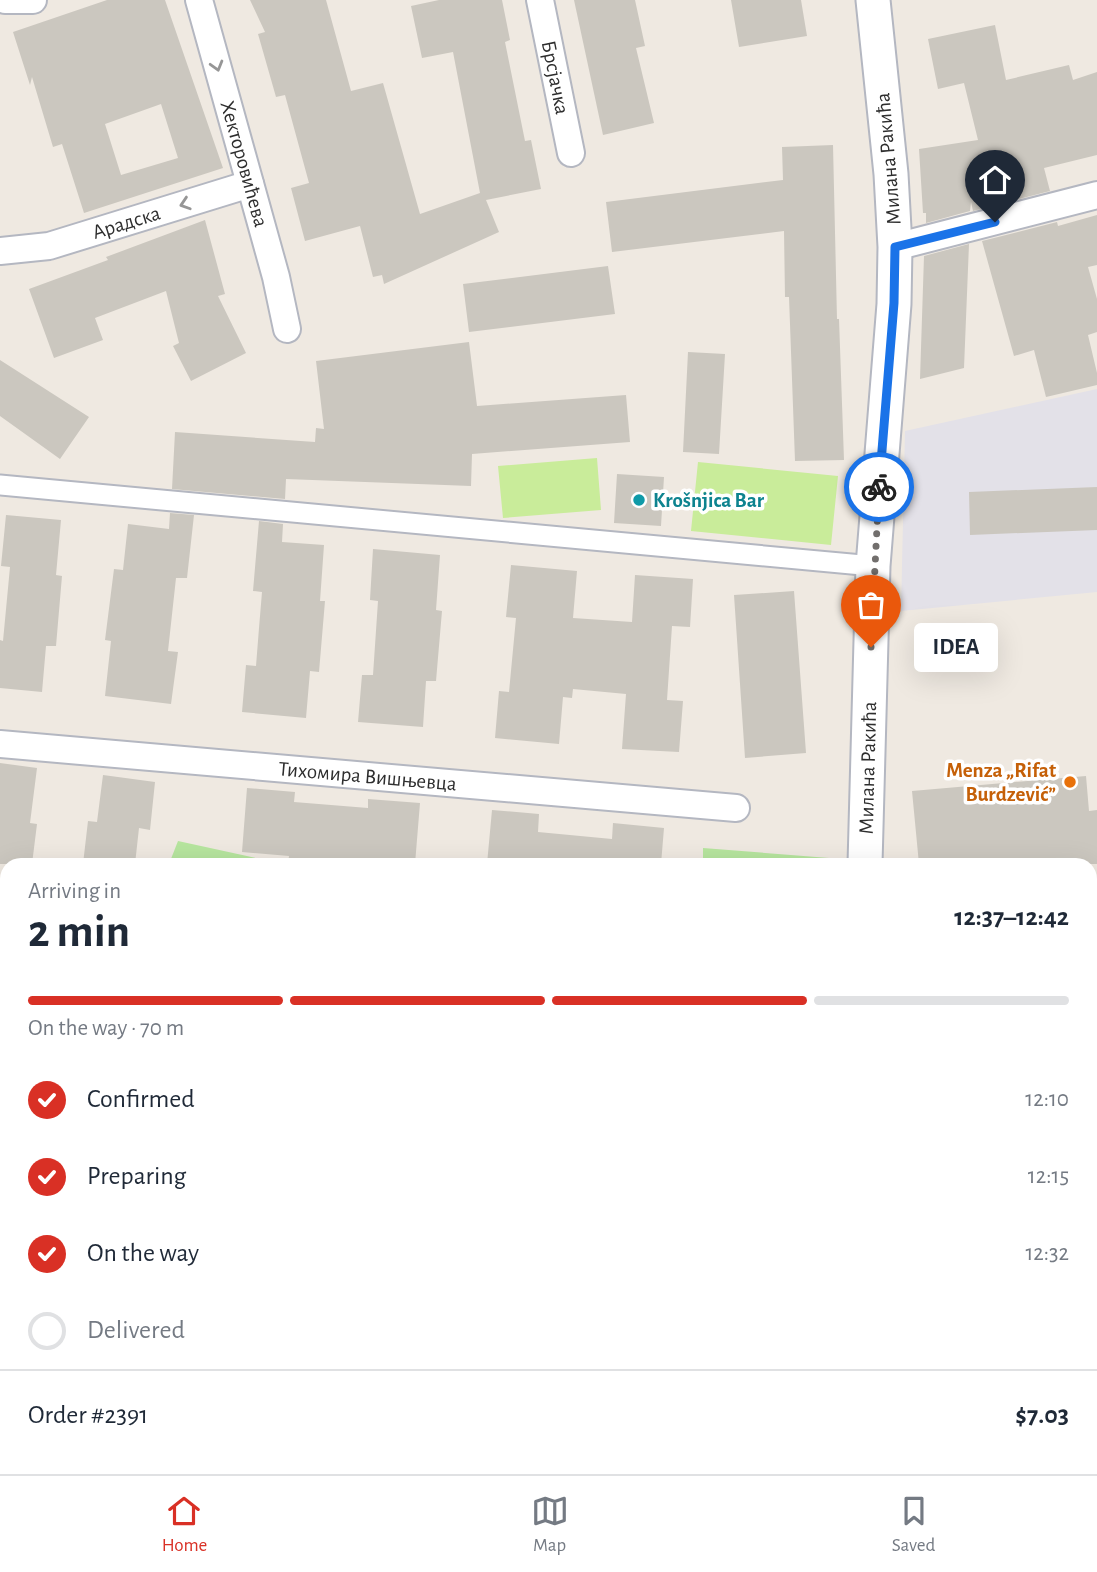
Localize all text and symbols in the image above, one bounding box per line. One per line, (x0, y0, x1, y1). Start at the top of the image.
street label: Брсјачка (537, 39, 573, 117)
one-way arrow (209, 59, 224, 71)
street label: Милана Ракића (872, 91, 905, 226)
street label: Хекторовићева (217, 98, 272, 230)
pin (965, 150, 1025, 222)
icon: home (976, 161, 1014, 199)
one-way arrow (180, 196, 192, 211)
street label: Арадска (90, 202, 163, 243)
courier (844, 452, 914, 522)
icon: bike (860, 468, 898, 506)
place label: Krošnjica Bar (653, 490, 765, 511)
marker: Krošnjica Bar (631, 492, 647, 508)
pin (841, 575, 901, 647)
icon: bag (852, 586, 890, 624)
callout: IDEA (913, 622, 997, 672)
text: IDEA (932, 636, 980, 659)
street label: Милана Ракића (856, 701, 880, 835)
street label: Тихомира Вишњевца (278, 758, 458, 795)
place label: Menza „Rifat Burdzević” (946, 760, 1056, 805)
marker: Menza „Rifat Burdzević” (1062, 774, 1078, 790)
text: Arriving in (28, 880, 121, 903)
text: 12:37–12:42 (954, 904, 1069, 930)
text: 2 min (28, 909, 130, 955)
text: On the way · 70 m (28, 1017, 184, 1040)
icon: check (28, 1081, 66, 1119)
text: Confirmed (87, 1086, 195, 1112)
text: 12:10 (1025, 1088, 1069, 1111)
icon: check (28, 1158, 66, 1196)
text: Preparing (87, 1163, 186, 1189)
text: 12:15 (1028, 1165, 1069, 1188)
icon: check (28, 1235, 66, 1273)
text: On the way (87, 1240, 199, 1266)
text: 12:32 (1025, 1242, 1069, 1265)
text: Delivered (87, 1317, 185, 1343)
text: Order #2391 (28, 1402, 148, 1428)
text: $7.03 (1015, 1402, 1069, 1428)
tab: Home (162, 1492, 207, 1557)
tab: Map (531, 1492, 569, 1557)
tab: Saved (892, 1492, 935, 1557)

